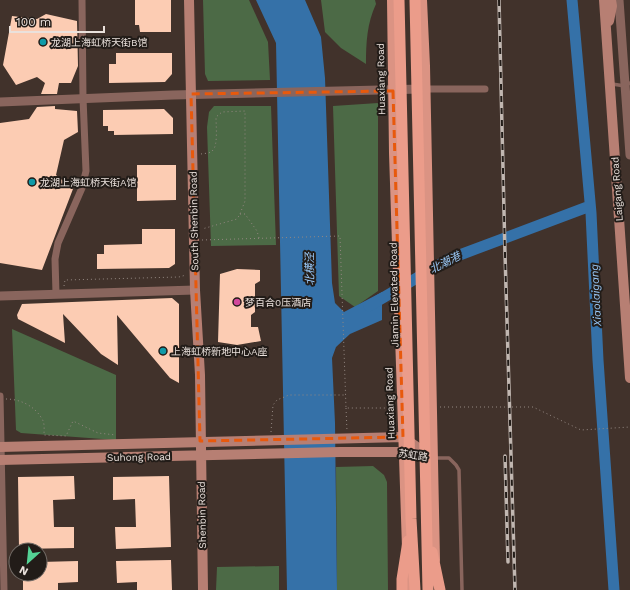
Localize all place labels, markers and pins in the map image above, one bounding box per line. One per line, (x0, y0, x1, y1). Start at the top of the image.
marker: 龙湖上海虹桥天街B馆 (38, 37, 48, 47)
place label: 龙湖上海虹桥天街B馆 (51, 37, 148, 48)
marker: 龙湖上海虹桥天街A馆 (27, 177, 37, 187)
place label: 龙湖上海虹桥天街A馆 (40, 177, 137, 188)
marker: 梦百合0压酒店 (232, 297, 242, 307)
place label: 梦百合0压酒店 (245, 297, 311, 308)
marker: 上海虹桥新地中心A座 (158, 346, 168, 356)
place label: 上海虹桥新地中心A座 (171, 346, 268, 357)

